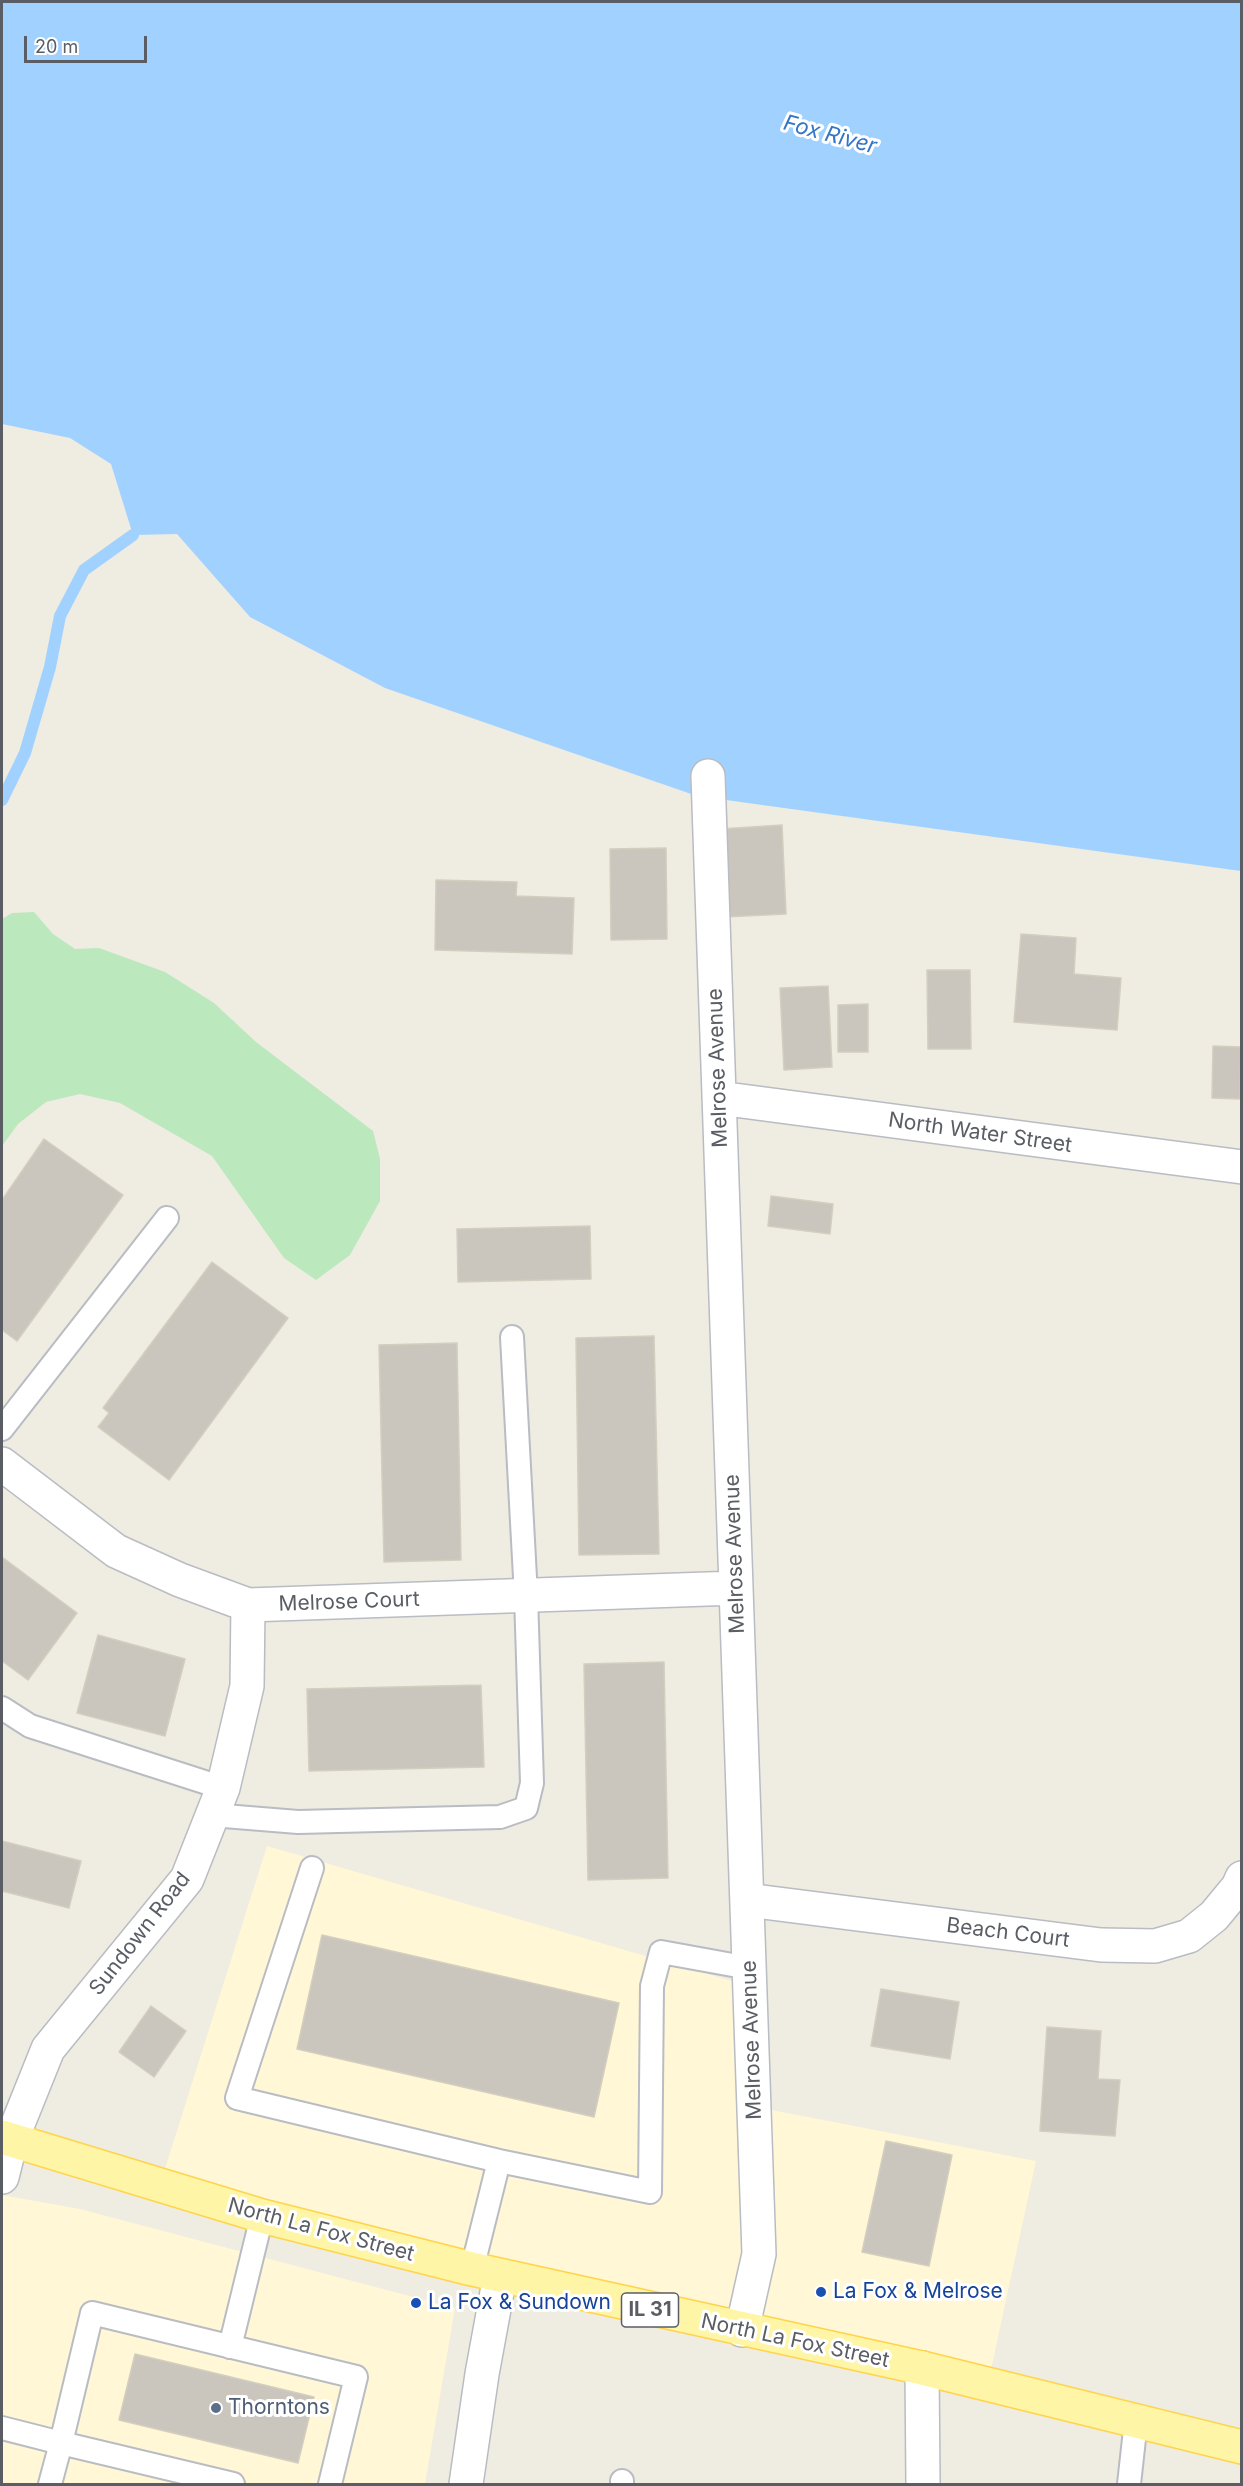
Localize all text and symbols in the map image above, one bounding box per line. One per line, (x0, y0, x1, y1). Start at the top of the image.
scale bar (27, 24, 150, 62)
text: 20 m (35, 36, 78, 57)
water label: Fox River (781, 110, 879, 160)
street label: Melrose Avenue (703, 988, 733, 1148)
street label: North Water Street (887, 1108, 1073, 1158)
street label: Melrose Avenue (720, 1474, 750, 1634)
street label: Melrose Court (278, 1587, 420, 1617)
street label: Sundown Road (84, 1867, 196, 2001)
street label: Beach Court (945, 1913, 1071, 1953)
street label: Melrose Avenue (737, 1960, 767, 2120)
street label: North La Fox Street (225, 2193, 417, 2267)
place label: La Fox & Melrose (833, 2279, 1003, 2305)
marker: La Fox & Melrose (814, 2285, 828, 2299)
place label: La Fox & Sundown (428, 2290, 611, 2316)
road number: IL 31 (622, 2293, 678, 2327)
marker: La Fox & Sundown (409, 2296, 423, 2310)
street label: North La Fox Street (699, 2309, 891, 2373)
place label: Thorntons (228, 2395, 330, 2421)
marker: Thorntons (209, 2401, 223, 2415)

